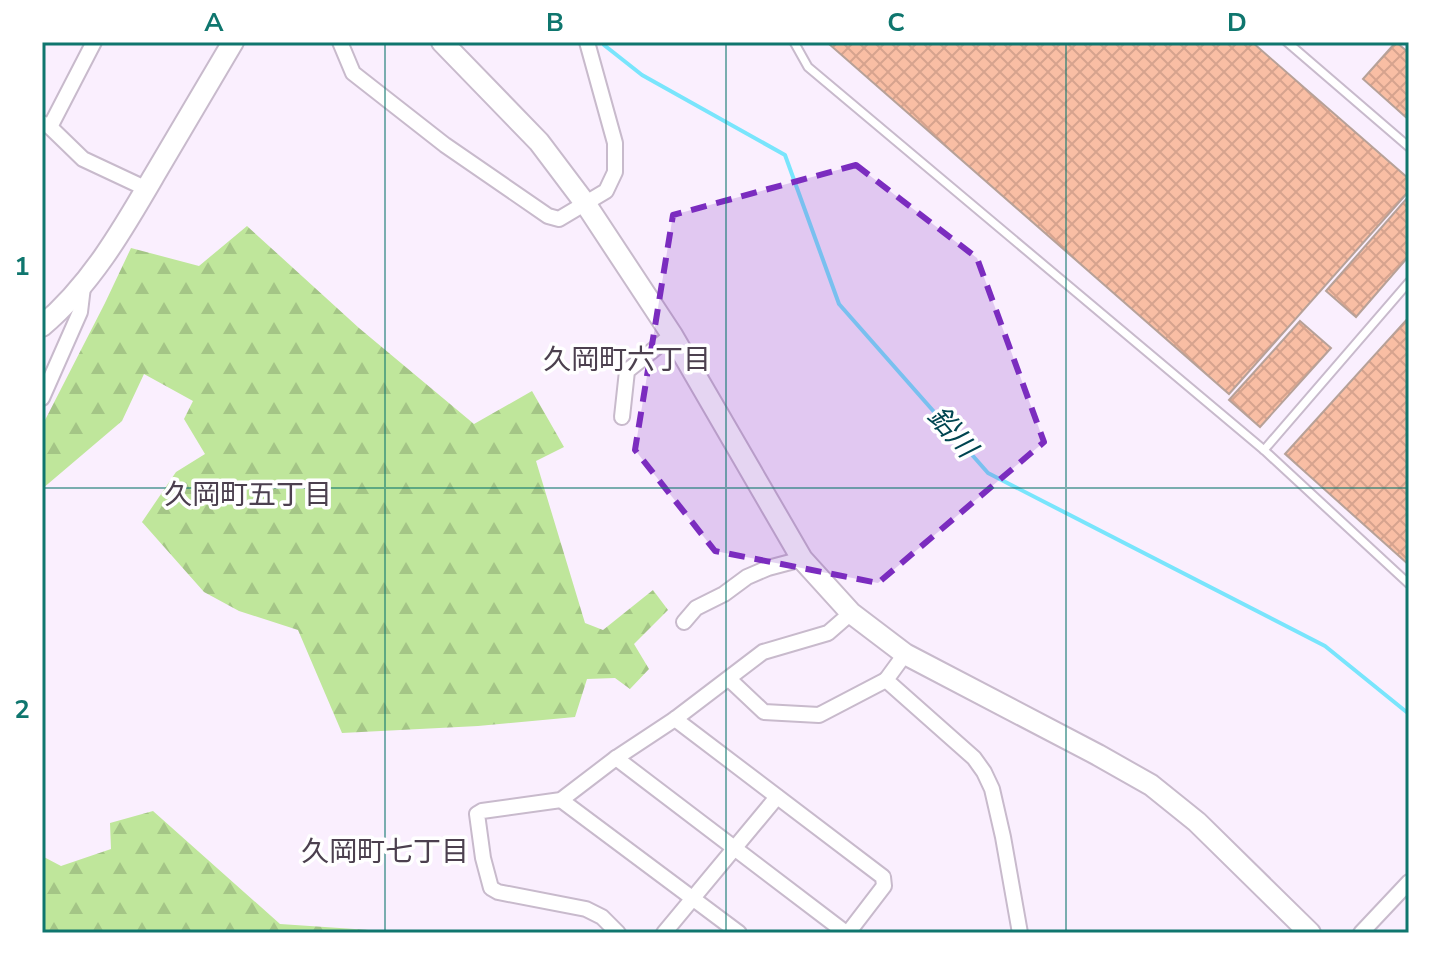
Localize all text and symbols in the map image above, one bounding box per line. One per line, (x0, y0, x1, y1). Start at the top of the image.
text: A (204, 5, 224, 40)
text: B (546, 5, 564, 40)
text: C (887, 5, 905, 40)
text: D (1227, 5, 1247, 40)
text: 1 (14, 249, 30, 284)
district label: 久岡町六丁目 (543, 341, 711, 379)
water label: 鉛川 (919, 398, 987, 468)
district label: 久岡町五丁目 (164, 476, 332, 514)
text: 2 (14, 692, 30, 727)
district label: 久岡町七丁目 (301, 833, 469, 871)

